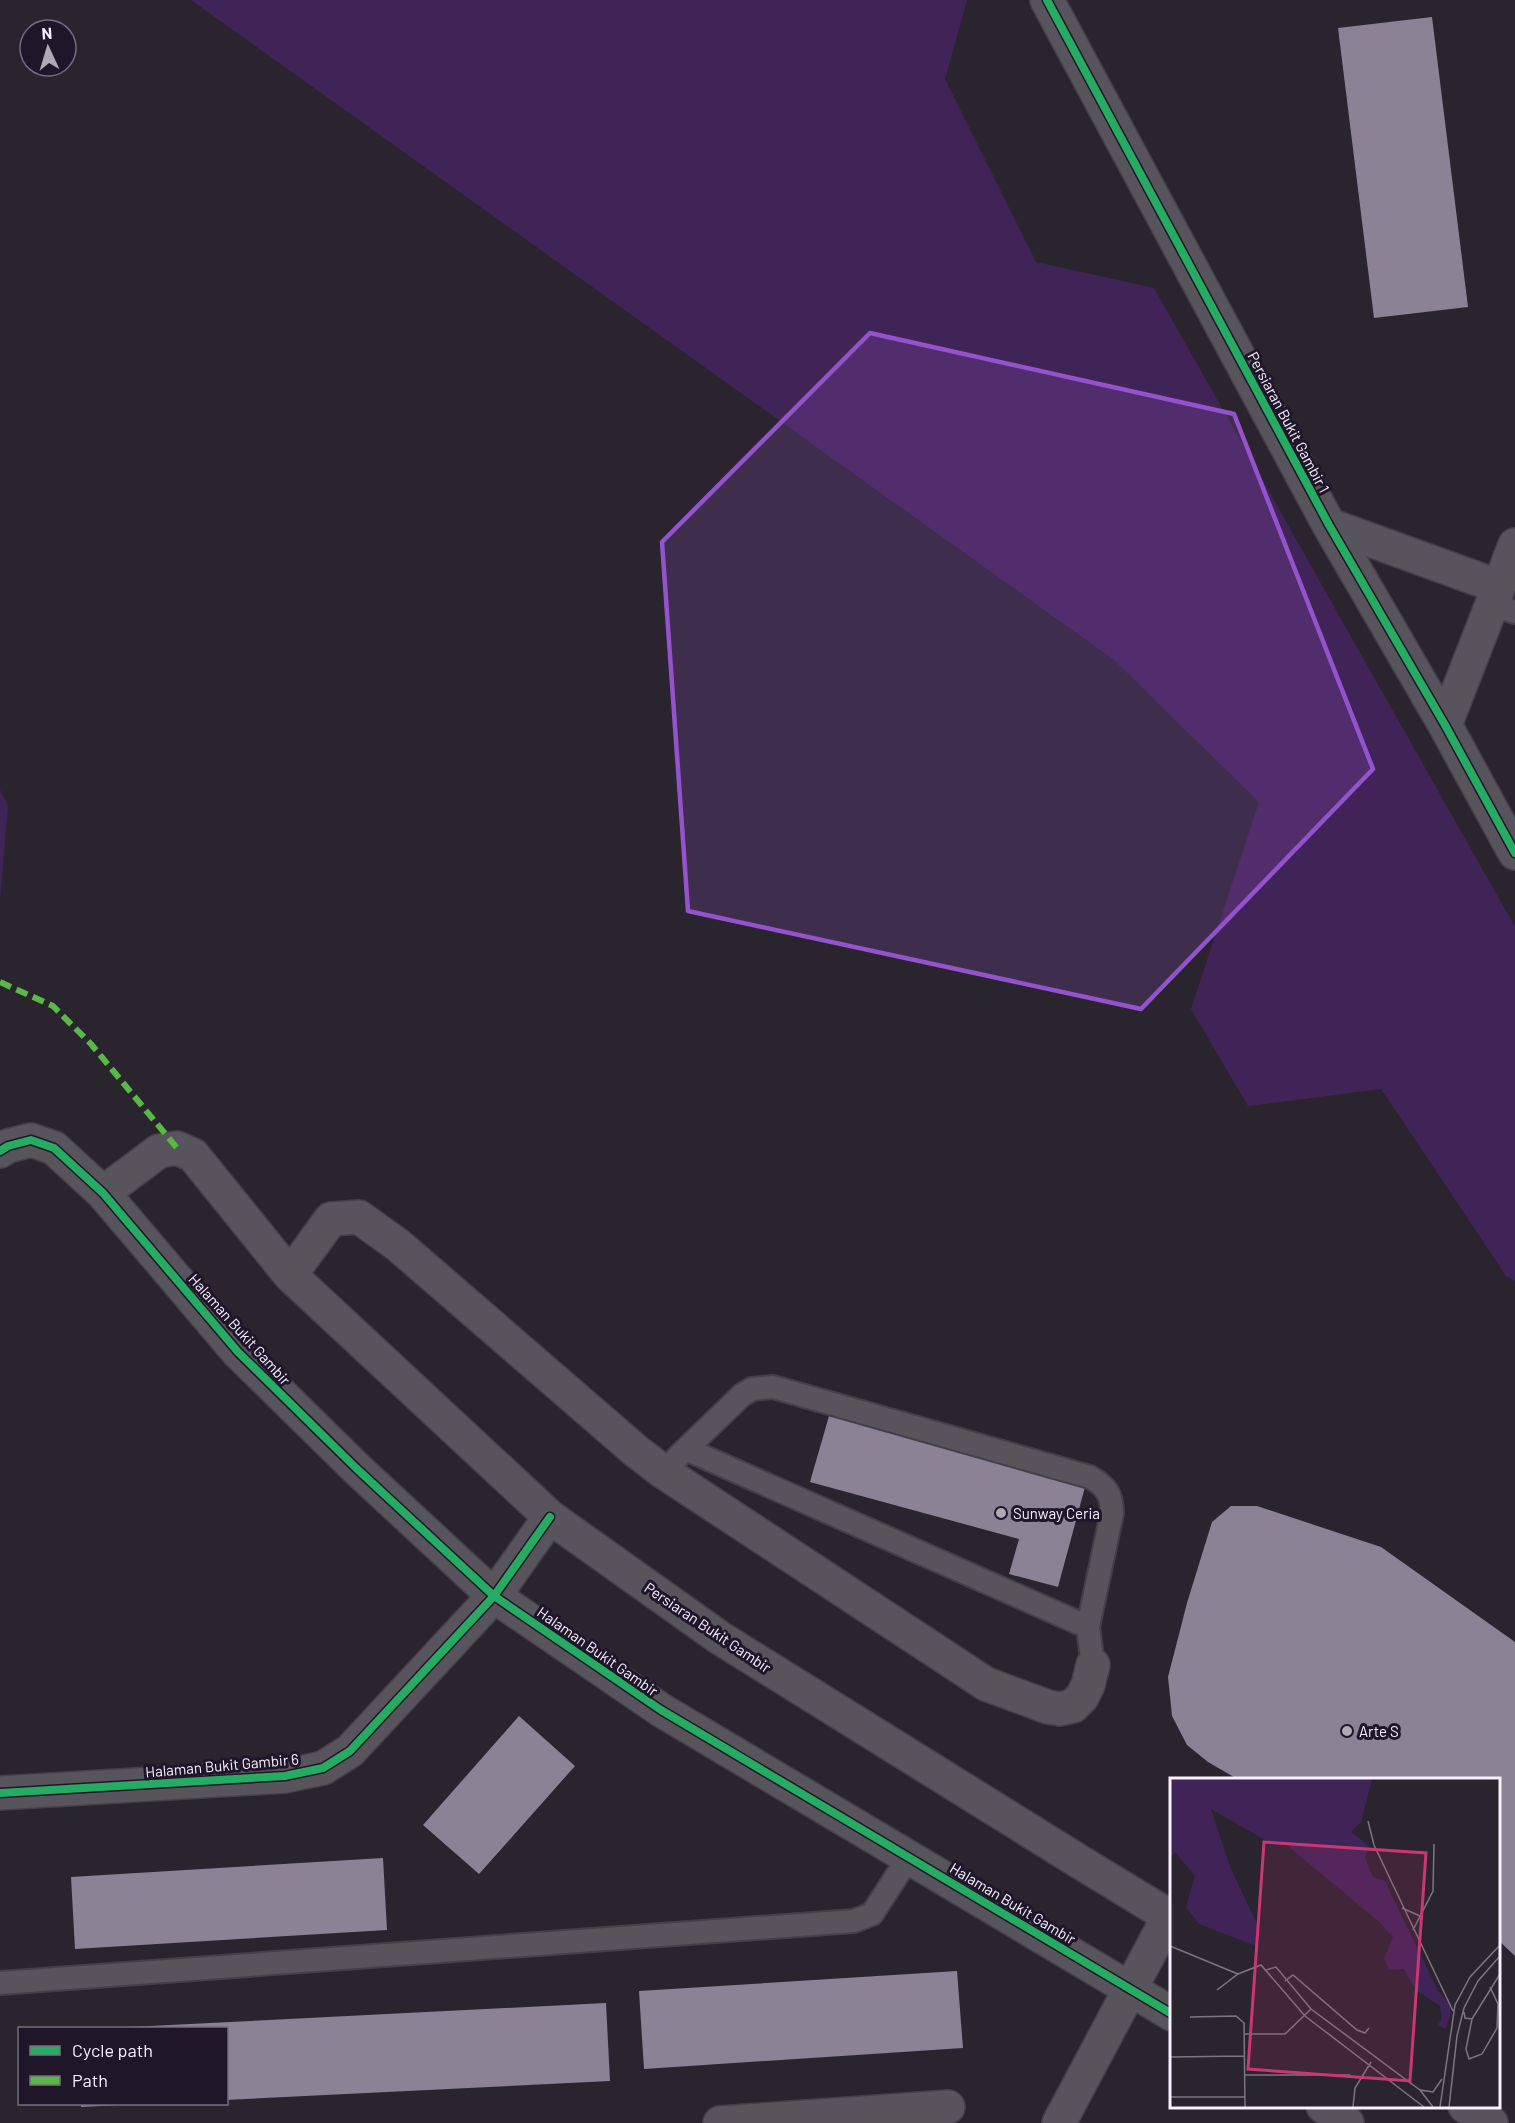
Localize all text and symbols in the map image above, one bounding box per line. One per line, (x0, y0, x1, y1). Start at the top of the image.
north arrow (18, 18, 78, 78)
text: N (41, 23, 53, 42)
street label: Persiaran Bukit Gambir 1 (1244, 349, 1334, 495)
street label: Halaman Bukit Gambir (185, 1270, 295, 1389)
place label: Sunway Ceria (1013, 1504, 1100, 1522)
marker: Sunway Ceria (994, 1506, 1008, 1520)
street label: Persiaran Bukit Gambir (641, 1578, 775, 1676)
street label: Halaman Bukit Gambir (534, 1603, 662, 1700)
place label: Arte S (1359, 1722, 1399, 1740)
marker: Arte S (1340, 1724, 1354, 1738)
street label: Halaman Bukit Gambir 6 (144, 1749, 300, 1781)
inset map (1170, 1778, 1500, 2108)
street label: Halaman Bukit Gambir (947, 1858, 1080, 1948)
legend (18, 2027, 228, 2105)
text: Cycle path (72, 2039, 153, 2061)
text: Path (72, 2069, 108, 2091)

